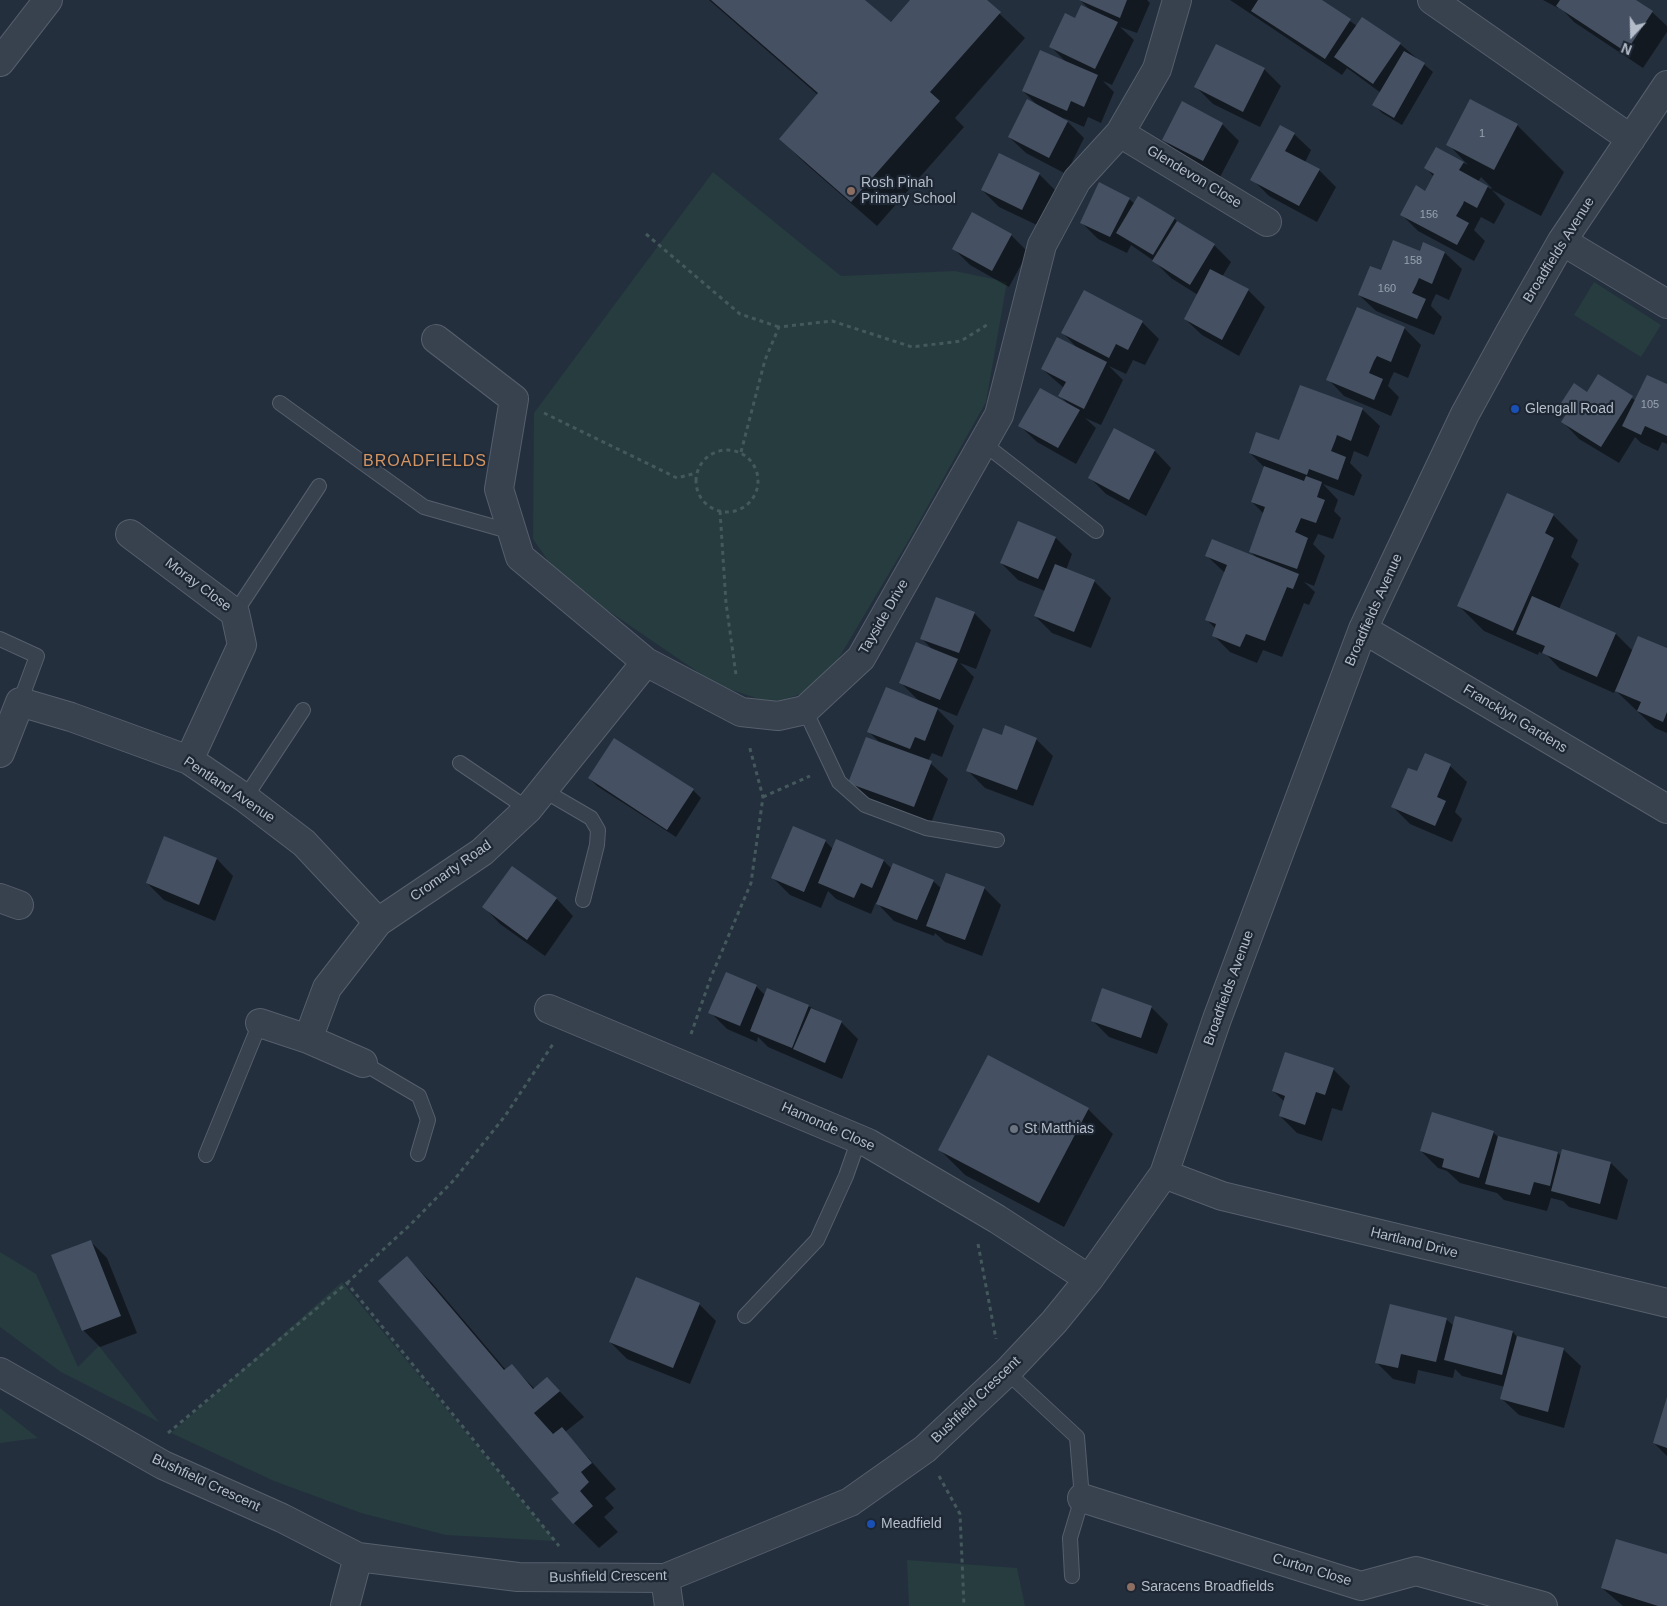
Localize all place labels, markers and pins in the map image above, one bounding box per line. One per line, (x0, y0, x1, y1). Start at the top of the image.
place label: Rosh Pinah Primary School (861, 175, 956, 208)
marker: Rosh Pinah Primary School (845, 185, 857, 197)
place label: Glengall Road (1525, 401, 1614, 417)
marker: Glengall Road (1509, 403, 1521, 415)
place label: St Matthias (1024, 1121, 1094, 1137)
marker: St Matthias (1008, 1123, 1020, 1135)
place label: Meadfield (881, 1516, 942, 1532)
marker: Meadfield (865, 1518, 877, 1530)
place label: Saracens Broadfields (1141, 1579, 1274, 1595)
marker: Saracens Broadfields (1125, 1581, 1137, 1593)

